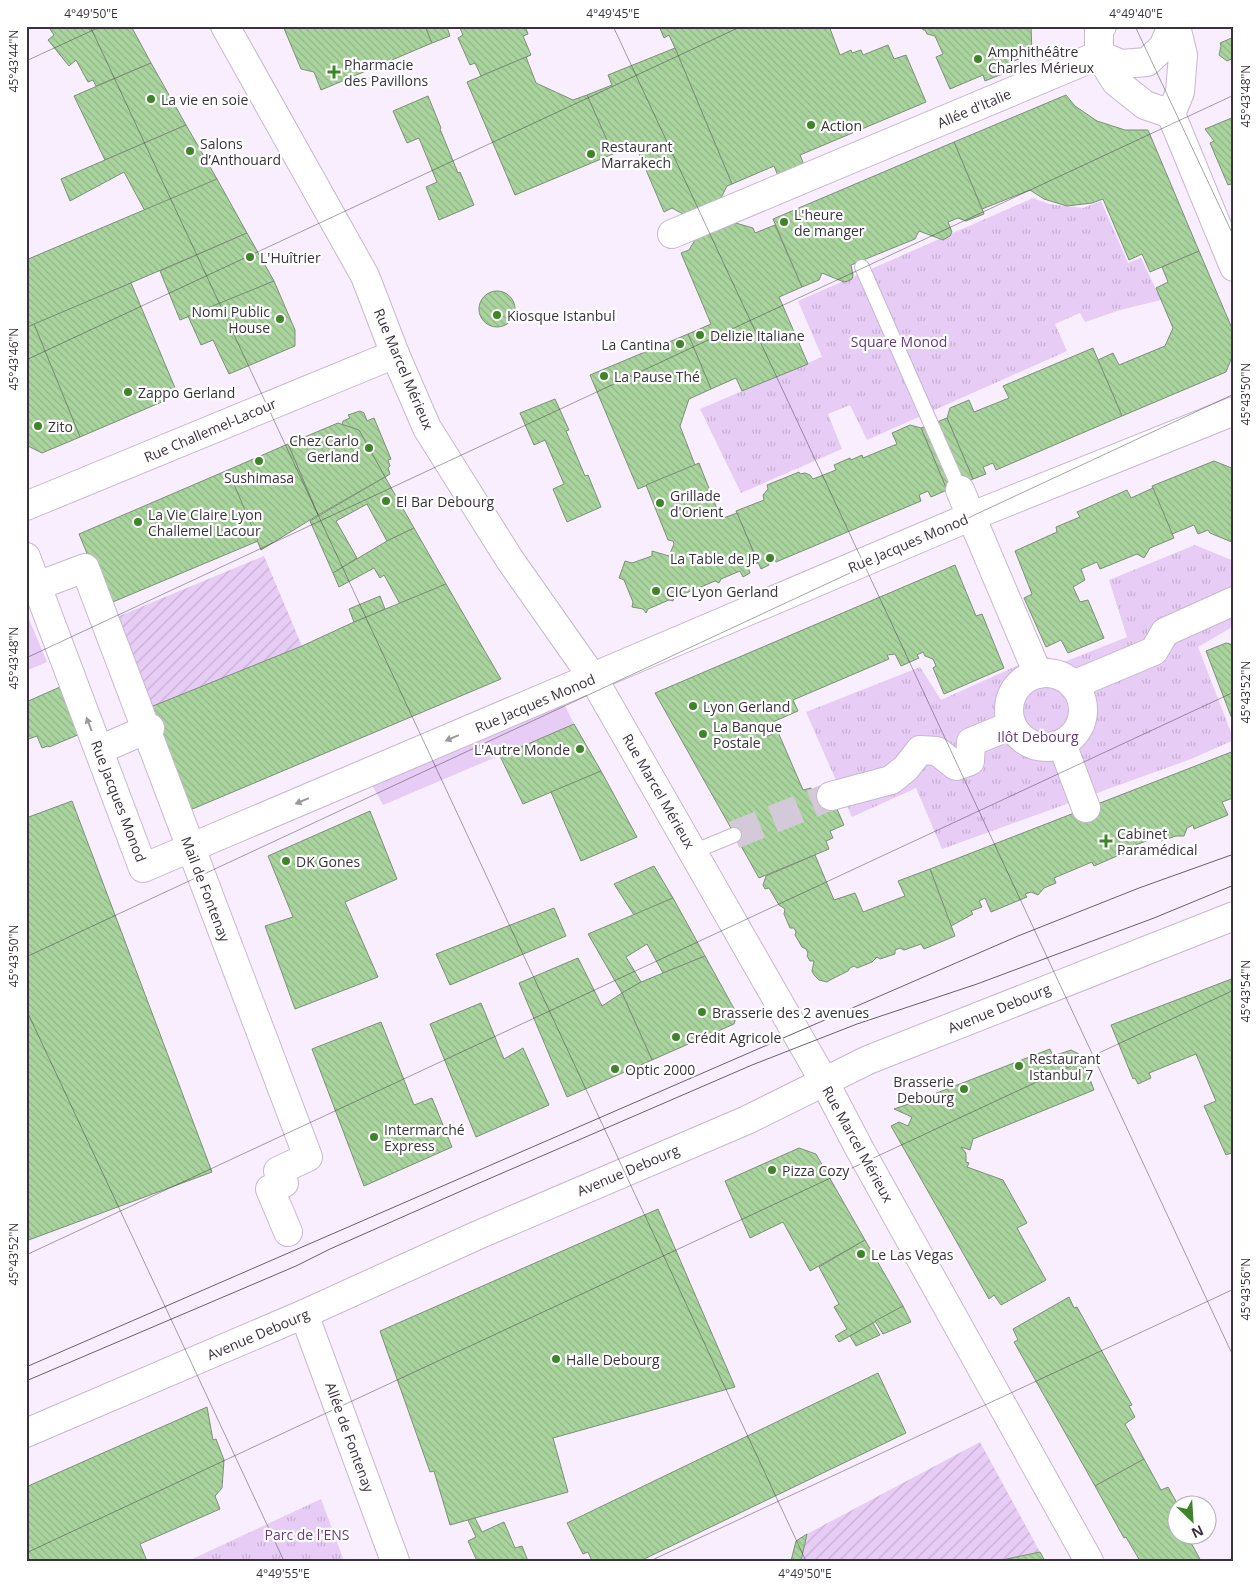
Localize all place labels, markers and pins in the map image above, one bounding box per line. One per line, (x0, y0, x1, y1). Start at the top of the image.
place label: Amphithéâtre Charles Mérieux (988, 42, 1095, 77)
marker: Amphithéâtre Charles Mérieux (972, 53, 984, 65)
place label: Pharmacie des Pavillons (344, 55, 429, 90)
marker: Pharmacie des Pavillons (328, 66, 340, 78)
place label: La vie en soie (161, 90, 248, 109)
marker: La vie en soie (145, 93, 157, 105)
place label: Action (821, 116, 862, 135)
marker: Action (805, 119, 817, 131)
place label: Salons d’Anthouard (200, 134, 281, 169)
place label: Restaurant Marrakech (601, 137, 673, 172)
marker: Salons d’Anthouard (184, 145, 196, 157)
marker: Restaurant Marrakech (585, 148, 597, 160)
place label: L'heure de manger (794, 205, 865, 240)
marker: L'heure de manger (778, 216, 790, 228)
place label: L'Huîtrier (260, 248, 321, 267)
marker: L'Huîtrier (244, 251, 256, 263)
place label: Nomi Public House (192, 302, 270, 337)
place label: Kiosque Istanbul (507, 306, 615, 325)
marker: Kiosque Istanbul (491, 309, 503, 321)
marker: Nomi Public House (274, 313, 286, 325)
place label: Delizie Italiane (710, 326, 805, 345)
marker: Delizie Italiane (694, 329, 706, 341)
place label: La Cantina (601, 335, 670, 354)
marker: La Cantina (674, 338, 686, 350)
place label: La Pause Thé (614, 367, 700, 386)
marker: La Pause Thé (598, 370, 610, 382)
place label: Zappo Gerland (138, 383, 235, 402)
marker: Zappo Gerland (122, 386, 134, 398)
place label: Zito (48, 417, 73, 436)
marker: Zito (32, 420, 44, 432)
place label: Chez Carlo Gerland (289, 431, 359, 466)
marker: Chez Carlo Gerland (363, 442, 375, 454)
marker: Sushimasa (253, 455, 265, 467)
place label: Sushimasa (224, 468, 294, 487)
place label: Grillade d'Orient (670, 486, 723, 521)
place label: El Bar Debourg (396, 492, 494, 511)
marker: El Bar Debourg (380, 495, 392, 507)
marker: Grillade d'Orient (654, 497, 666, 509)
place label: La Vie Claire Lyon Challemel Lacour (148, 505, 262, 540)
marker: La Vie Claire Lyon Challemel Lacour (132, 516, 144, 528)
place label: La Table de JP (670, 549, 760, 568)
marker: La Table de JP (764, 552, 776, 564)
place label: CIC Lyon Gerland (666, 582, 778, 601)
marker: CIC Lyon Gerland (650, 585, 662, 597)
place label: Lyon Gerland (703, 697, 790, 716)
marker: Lyon Gerland (687, 700, 699, 712)
place label: La Banque Postale (713, 717, 782, 752)
marker: La Banque Postale (697, 728, 709, 740)
place label: L'Autre Monde (474, 740, 570, 759)
marker: L'Autre Monde (574, 743, 586, 755)
place label: Cabinet Paramédical (1117, 824, 1198, 859)
marker: Cabinet Paramédical (1099, 834, 1113, 848)
place label: DK Gones (296, 852, 360, 871)
marker: DK Gones (280, 855, 292, 867)
place label: Brasserie des 2 avenues (712, 1003, 870, 1022)
marker: Brasserie des 2 avenues (696, 1006, 708, 1018)
place label: Crédit Agricole (686, 1028, 782, 1047)
marker: Crédit Agricole (670, 1031, 682, 1043)
place label: Restaurant Istanbul 7 (1029, 1049, 1101, 1084)
place label: Optic 2000 (625, 1060, 695, 1079)
marker: Restaurant Istanbul 7 (1013, 1060, 1025, 1072)
marker: Optic 2000 (609, 1063, 621, 1075)
place label: Brasserie Debourg (893, 1072, 954, 1107)
marker: Brasserie Debourg (958, 1083, 970, 1095)
place label: Intermarché Express (384, 1120, 465, 1155)
marker: Intermarché Express (368, 1131, 380, 1143)
place label: Pizza Cozy (782, 1161, 850, 1180)
marker: Pizza Cozy (766, 1164, 778, 1176)
place label: Le Las Vegas (871, 1245, 954, 1264)
marker: Le Las Vegas (855, 1248, 867, 1260)
place label: Halle Debourg (566, 1350, 660, 1369)
marker: Halle Debourg (550, 1353, 562, 1365)

